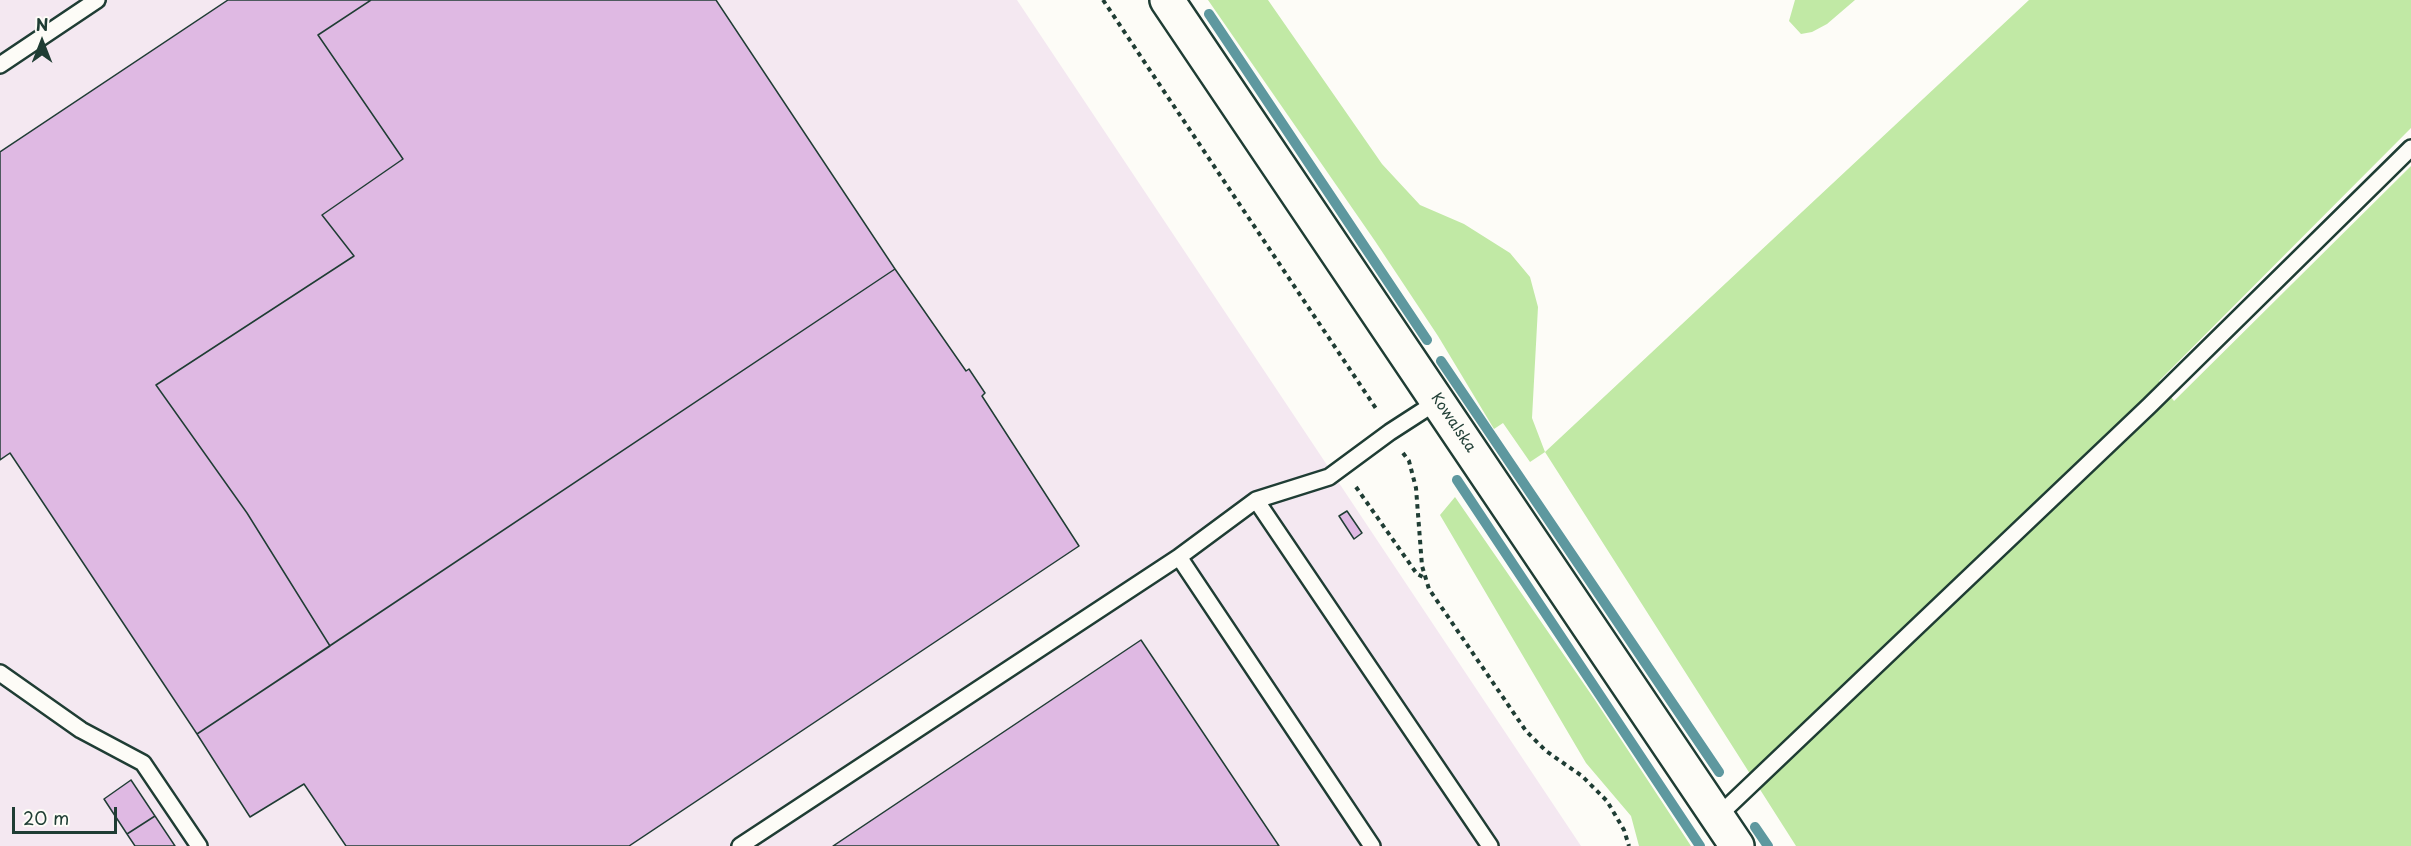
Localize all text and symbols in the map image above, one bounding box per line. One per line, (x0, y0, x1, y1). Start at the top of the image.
north arrow (12, 12, 72, 72)
text: N (36, 12, 48, 36)
street label: Kowalska (1427, 390, 1479, 456)
scale bar (15, 795, 120, 833)
text: 20 m (23, 804, 69, 831)

